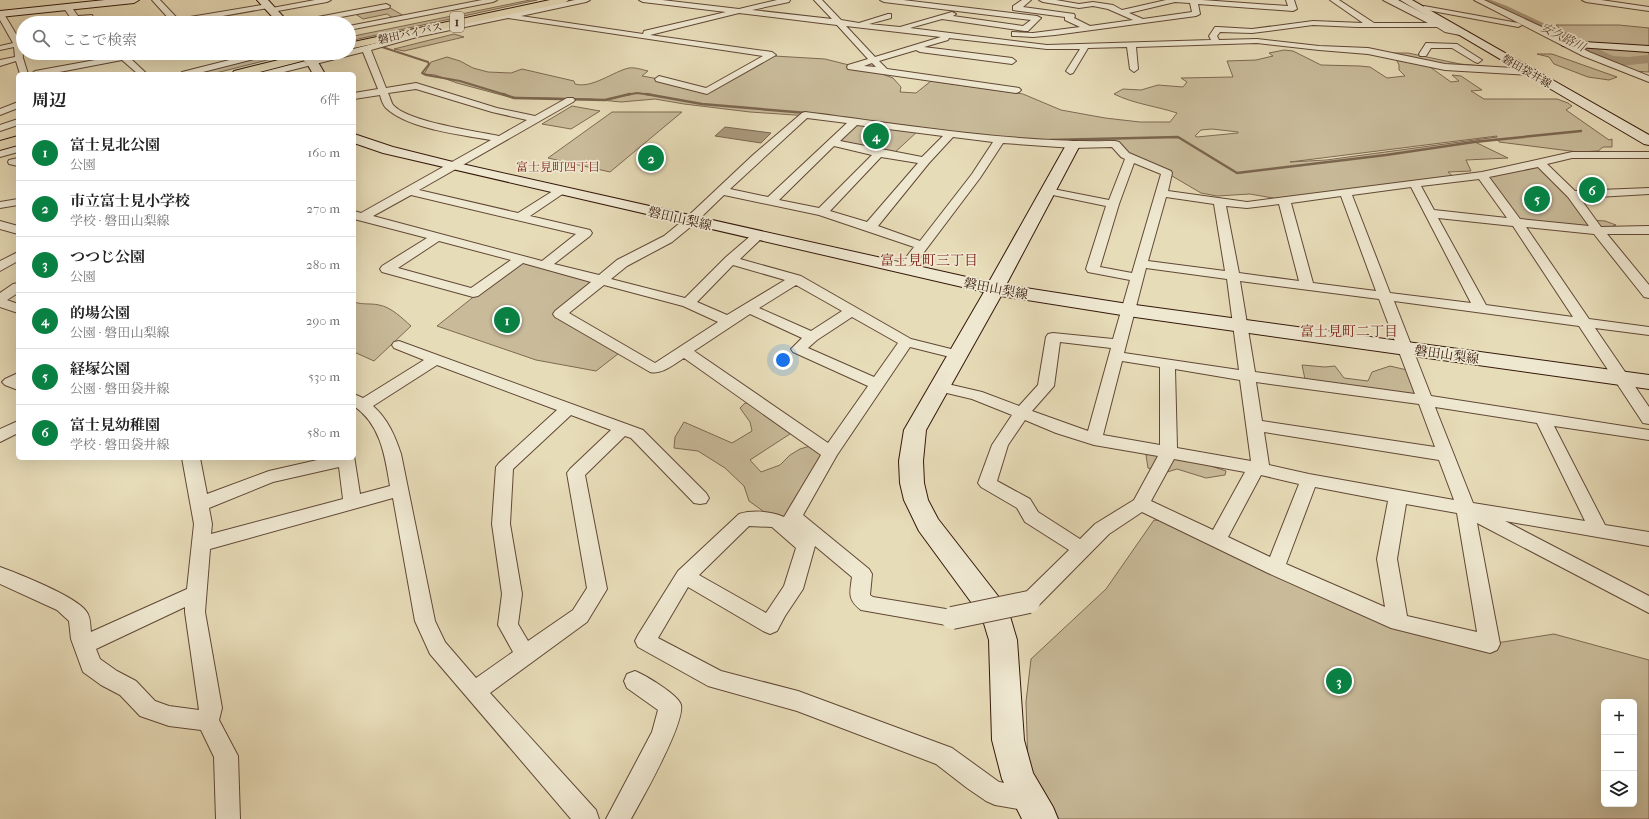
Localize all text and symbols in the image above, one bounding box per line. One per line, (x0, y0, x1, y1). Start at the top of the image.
road number: 1 (450, 12, 464, 32)
search box (16, 16, 356, 60)
street label: 磐田バイパス (377, 20, 444, 47)
water label: 安久路川 (1538, 20, 1589, 55)
icon: search (30, 27, 52, 49)
text: ここで検索 (62, 31, 137, 49)
street label: 磐田袋井線 (1500, 52, 1554, 91)
text: 周辺 (32, 90, 66, 110)
text: 6件 (320, 92, 340, 107)
pin: 4 (863, 121, 889, 151)
text: 富士見北公園 (70, 136, 160, 154)
pin: 2 (638, 143, 664, 173)
text: 1 (43, 145, 47, 160)
text: 160 m (308, 145, 340, 160)
text: 公園 (70, 157, 96, 172)
district label: 富士見町四丁目 (516, 160, 600, 174)
pin: 6 (1579, 175, 1605, 205)
pin: 5 (1524, 184, 1550, 214)
text: 市立富士見小学校 (70, 192, 190, 210)
text: 2 (42, 201, 48, 216)
text: 270 m (306, 201, 340, 216)
street label: 磐田山梨線 (647, 204, 713, 233)
text: 学校 · 磐田山梨線 (70, 213, 169, 228)
text: つつじ公園 (70, 248, 145, 266)
district label: 富士見町三丁目 (880, 252, 978, 269)
text: 3 (42, 257, 48, 272)
text: 280 m (306, 257, 340, 272)
text: 公園 (70, 269, 96, 284)
street label: 磐田山梨線 (963, 275, 1029, 302)
text: 的場公園 (70, 304, 130, 322)
pin: 1 (494, 305, 520, 335)
text: 4 (41, 313, 49, 328)
text: 290 m (306, 313, 340, 328)
district label: 富士見町二丁目 (1300, 323, 1398, 340)
text: 公園 · 磐田山梨線 (70, 325, 169, 340)
street label: 磐田山梨線 (1414, 343, 1480, 366)
your location (773, 350, 793, 370)
text: 経塚公園 (70, 360, 130, 378)
text: 5 (42, 369, 48, 384)
text: 530 m (308, 369, 340, 384)
text: 公園 · 磐田袋井線 (70, 381, 169, 396)
text: 富士見幼稚園 (70, 416, 160, 434)
text: 6 (41, 425, 49, 440)
text: 580 m (307, 425, 340, 440)
text: 学校 · 磐田袋井線 (70, 437, 169, 452)
pin: 3 (1326, 666, 1352, 696)
map controls (1601, 699, 1637, 807)
button: + (1601, 699, 1637, 735)
button: − (1601, 735, 1637, 771)
button: layers (1601, 771, 1637, 807)

